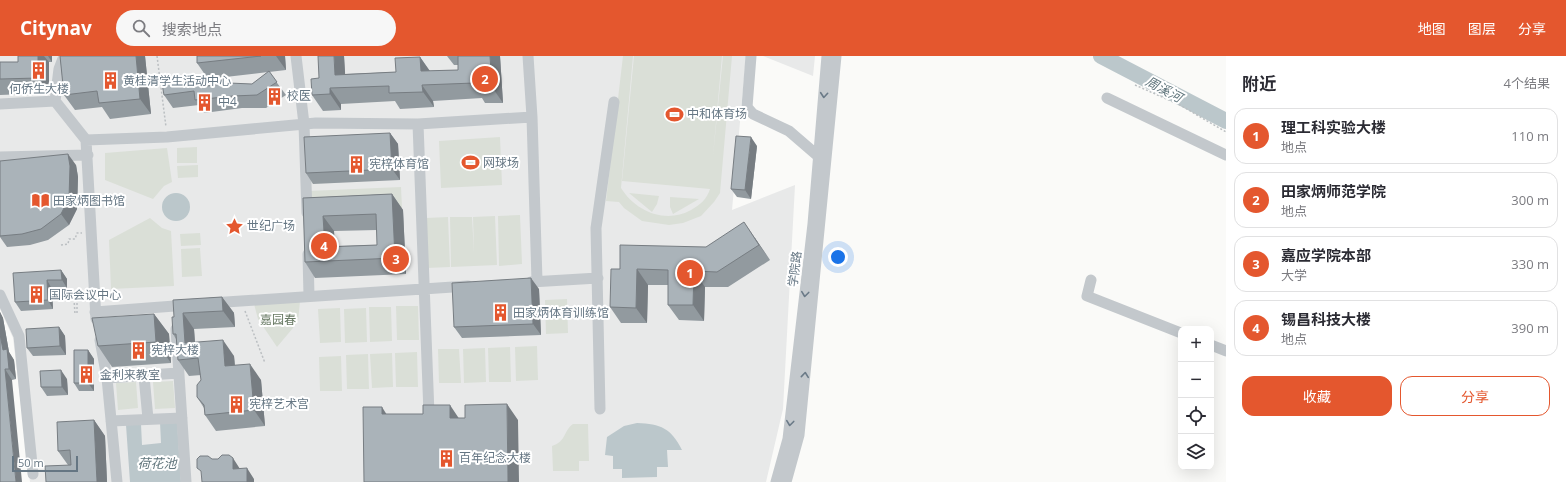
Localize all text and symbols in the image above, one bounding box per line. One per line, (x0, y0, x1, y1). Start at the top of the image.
search box (116, 10, 396, 46)
text: Citynav (20, 15, 92, 41)
icon: search (130, 17, 152, 39)
text: 搜索地点 (162, 19, 222, 39)
text: 地图 (1418, 19, 1446, 38)
text: 图层 (1468, 19, 1496, 38)
text: 分享 (1518, 19, 1546, 38)
building icon: 何侨生大楼 (29, 60, 49, 80)
pin: 2 (472, 64, 498, 94)
building icon: 黄桂清学生活动中心 (100, 71, 120, 91)
place label: 黄桂清学生活动中心 (123, 72, 231, 89)
water label: 周溪河 (1143, 72, 1188, 108)
text: 附近 (1242, 72, 1276, 95)
text: 4个结果 (1504, 74, 1550, 92)
place label: 何侨生大楼 (9, 80, 69, 97)
building icon: 校医 (264, 86, 284, 106)
place label: 校医 (287, 87, 311, 104)
building icon: 中4 (195, 92, 215, 112)
one-way arrow (819, 92, 828, 98)
place label: 中4 (218, 93, 237, 110)
sports icon: 中和体育场 (664, 104, 684, 124)
place label: 中和体育场 (687, 105, 747, 122)
text: 理工科实验大楼 (1281, 117, 1386, 137)
text: 1 (1252, 127, 1260, 145)
text: 110 m (1511, 127, 1549, 145)
text: 地点 (1281, 138, 1307, 156)
sports icon: 网球场 (460, 153, 480, 173)
building icon: 宪梓体育馆 (346, 154, 366, 174)
place label: 网球场 (483, 154, 519, 171)
place label: 宪梓体育馆 (369, 155, 429, 172)
text: 田家炳师范学院 (1281, 181, 1386, 201)
library icon: 田家炳图书馆 (30, 191, 50, 211)
text: 2 (1252, 191, 1260, 209)
text: 300 m (1511, 191, 1549, 209)
place label: 田家炳图书馆 (53, 192, 125, 209)
text: 地点 (1281, 202, 1307, 220)
place icon: 世纪广场 (224, 216, 244, 236)
place label: 世纪广场 (247, 217, 295, 234)
pin: 4 (311, 231, 337, 261)
pin: 3 (383, 244, 409, 274)
text: 嘉应学院本部 (1281, 245, 1371, 265)
your location (828, 247, 848, 267)
street label: 学院路 (784, 250, 805, 288)
text: 3 (1252, 255, 1260, 273)
text: 330 m (1511, 255, 1549, 273)
pin: 1 (677, 258, 703, 288)
text: 大学 (1281, 266, 1307, 284)
building icon: 国际会议中心 (26, 285, 46, 305)
place label: 国际会议中心 (49, 286, 121, 303)
one-way arrow (801, 291, 810, 297)
building icon: 田家炳体育训练馆 (490, 303, 510, 323)
place label: 田家炳体育训练馆 (513, 304, 609, 321)
text: 锡昌科技大楼 (1281, 309, 1371, 329)
park label: 嘉园春 (260, 311, 296, 328)
text: 4 (1252, 319, 1260, 337)
text: 390 m (1511, 319, 1549, 337)
map controls (1178, 326, 1214, 470)
button: + (1178, 326, 1214, 362)
text: 地点 (1281, 330, 1307, 348)
building icon: 宪梓大楼 (128, 340, 148, 360)
place label: 宪梓大楼 (151, 341, 199, 358)
button: − (1178, 362, 1214, 398)
building icon: 金利来教室 (77, 365, 97, 385)
place label: 金利来教室 (100, 366, 160, 383)
one-way arrow (801, 372, 810, 378)
button: 收藏 (1242, 376, 1392, 416)
button: 分享 (1400, 376, 1550, 416)
building icon: 宪梓艺术宫 (226, 394, 246, 414)
place label: 宪梓艺术宫 (249, 395, 309, 412)
button: locate (1178, 398, 1214, 434)
one-way arrow (786, 420, 795, 426)
button: layers (1178, 434, 1214, 470)
building icon: 百年纪念大楼 (436, 448, 456, 468)
place label: 百年纪念大楼 (459, 449, 531, 466)
scale bar (12, 454, 78, 473)
water label: 荷花池 (137, 454, 178, 472)
text: 50 m (18, 455, 44, 470)

